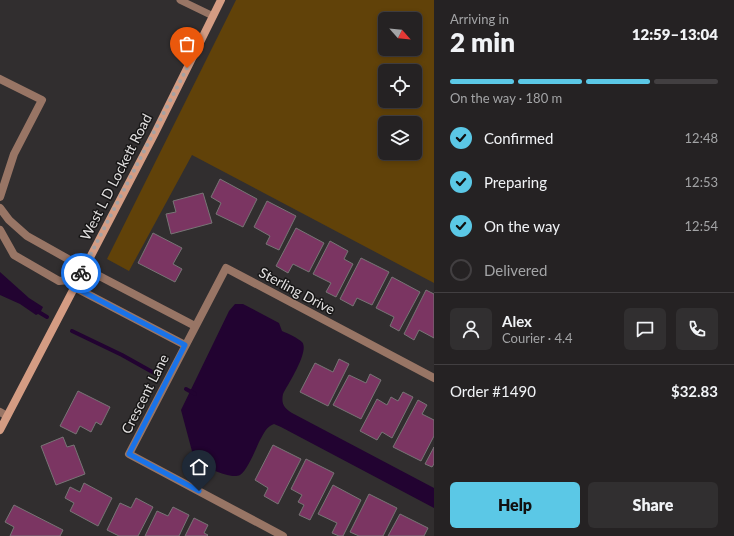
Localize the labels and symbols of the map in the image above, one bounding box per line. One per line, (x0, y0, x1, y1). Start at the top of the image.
north arrow (378, 12, 422, 56)
pin (170, 27, 204, 68)
street label: West L D Lockett Road (76, 111, 155, 243)
courier (61, 253, 101, 293)
street label: Sterling Drive (256, 263, 338, 318)
street label: Crescent Lane (117, 351, 172, 436)
pin (182, 450, 216, 491)

